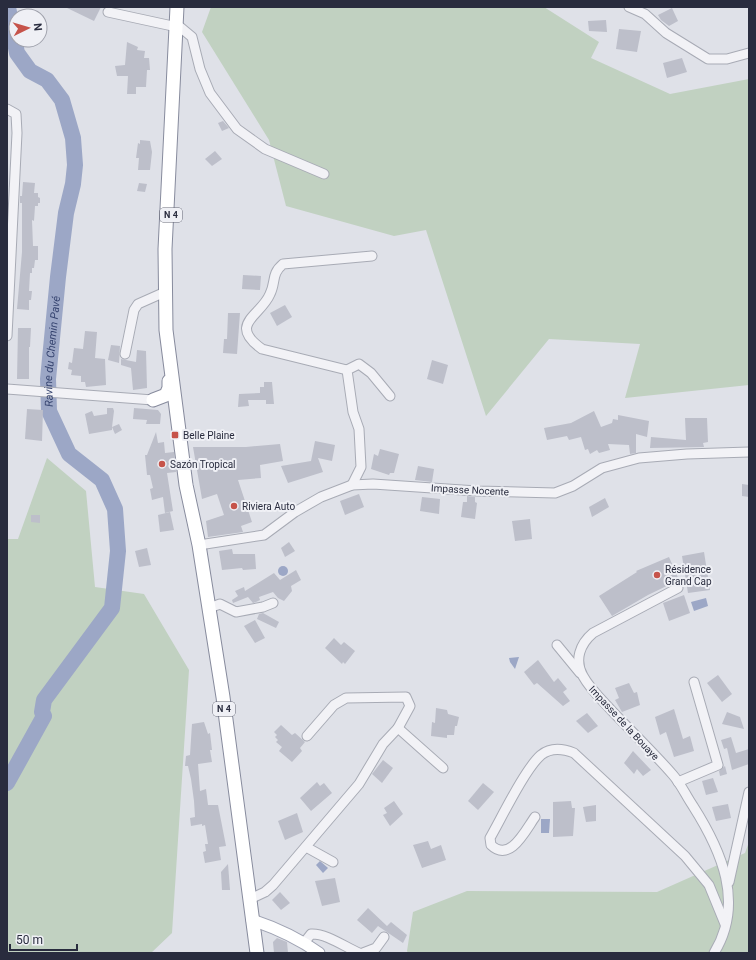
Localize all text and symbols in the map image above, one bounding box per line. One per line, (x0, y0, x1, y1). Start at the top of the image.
north arrow (8, 8, 48, 48)
text: N (31, 23, 44, 32)
road number: N 4 (160, 208, 182, 222)
water label: Ravine du Chemin Pavé (41, 295, 63, 407)
marker: Belle Plaine (170, 430, 180, 440)
place label: Belle Plaine (183, 430, 235, 441)
marker: Sazón Tropical (157, 459, 167, 469)
place label: Sazón Tropical (170, 459, 236, 470)
street label: Impasse Nocente (431, 482, 509, 498)
marker: Riviera Auto (229, 501, 239, 511)
place label: Riviera Auto (242, 501, 295, 512)
place label: Résidence Grand Cap (665, 564, 712, 587)
marker: Résidence Grand Cap (652, 570, 662, 580)
street label: Impasse de la Bouaye (587, 684, 661, 762)
road number: N 4 (213, 702, 235, 716)
scale bar (10, 926, 77, 952)
text: 50 m (16, 933, 43, 947)

